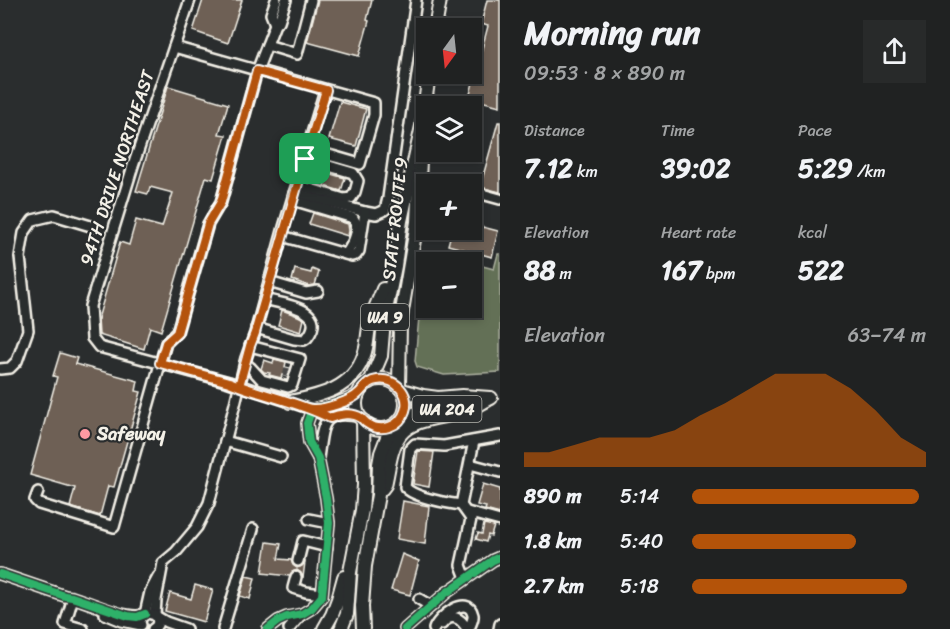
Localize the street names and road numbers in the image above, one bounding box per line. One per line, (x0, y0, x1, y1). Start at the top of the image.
street label: 94TH DRIVE NORTHEAST (70, 65, 164, 270)
street label: STATE ROUTE 9 (373, 156, 417, 282)
road number: WA 9 (361, 304, 409, 330)
road number: WA 204 (412, 396, 482, 422)

